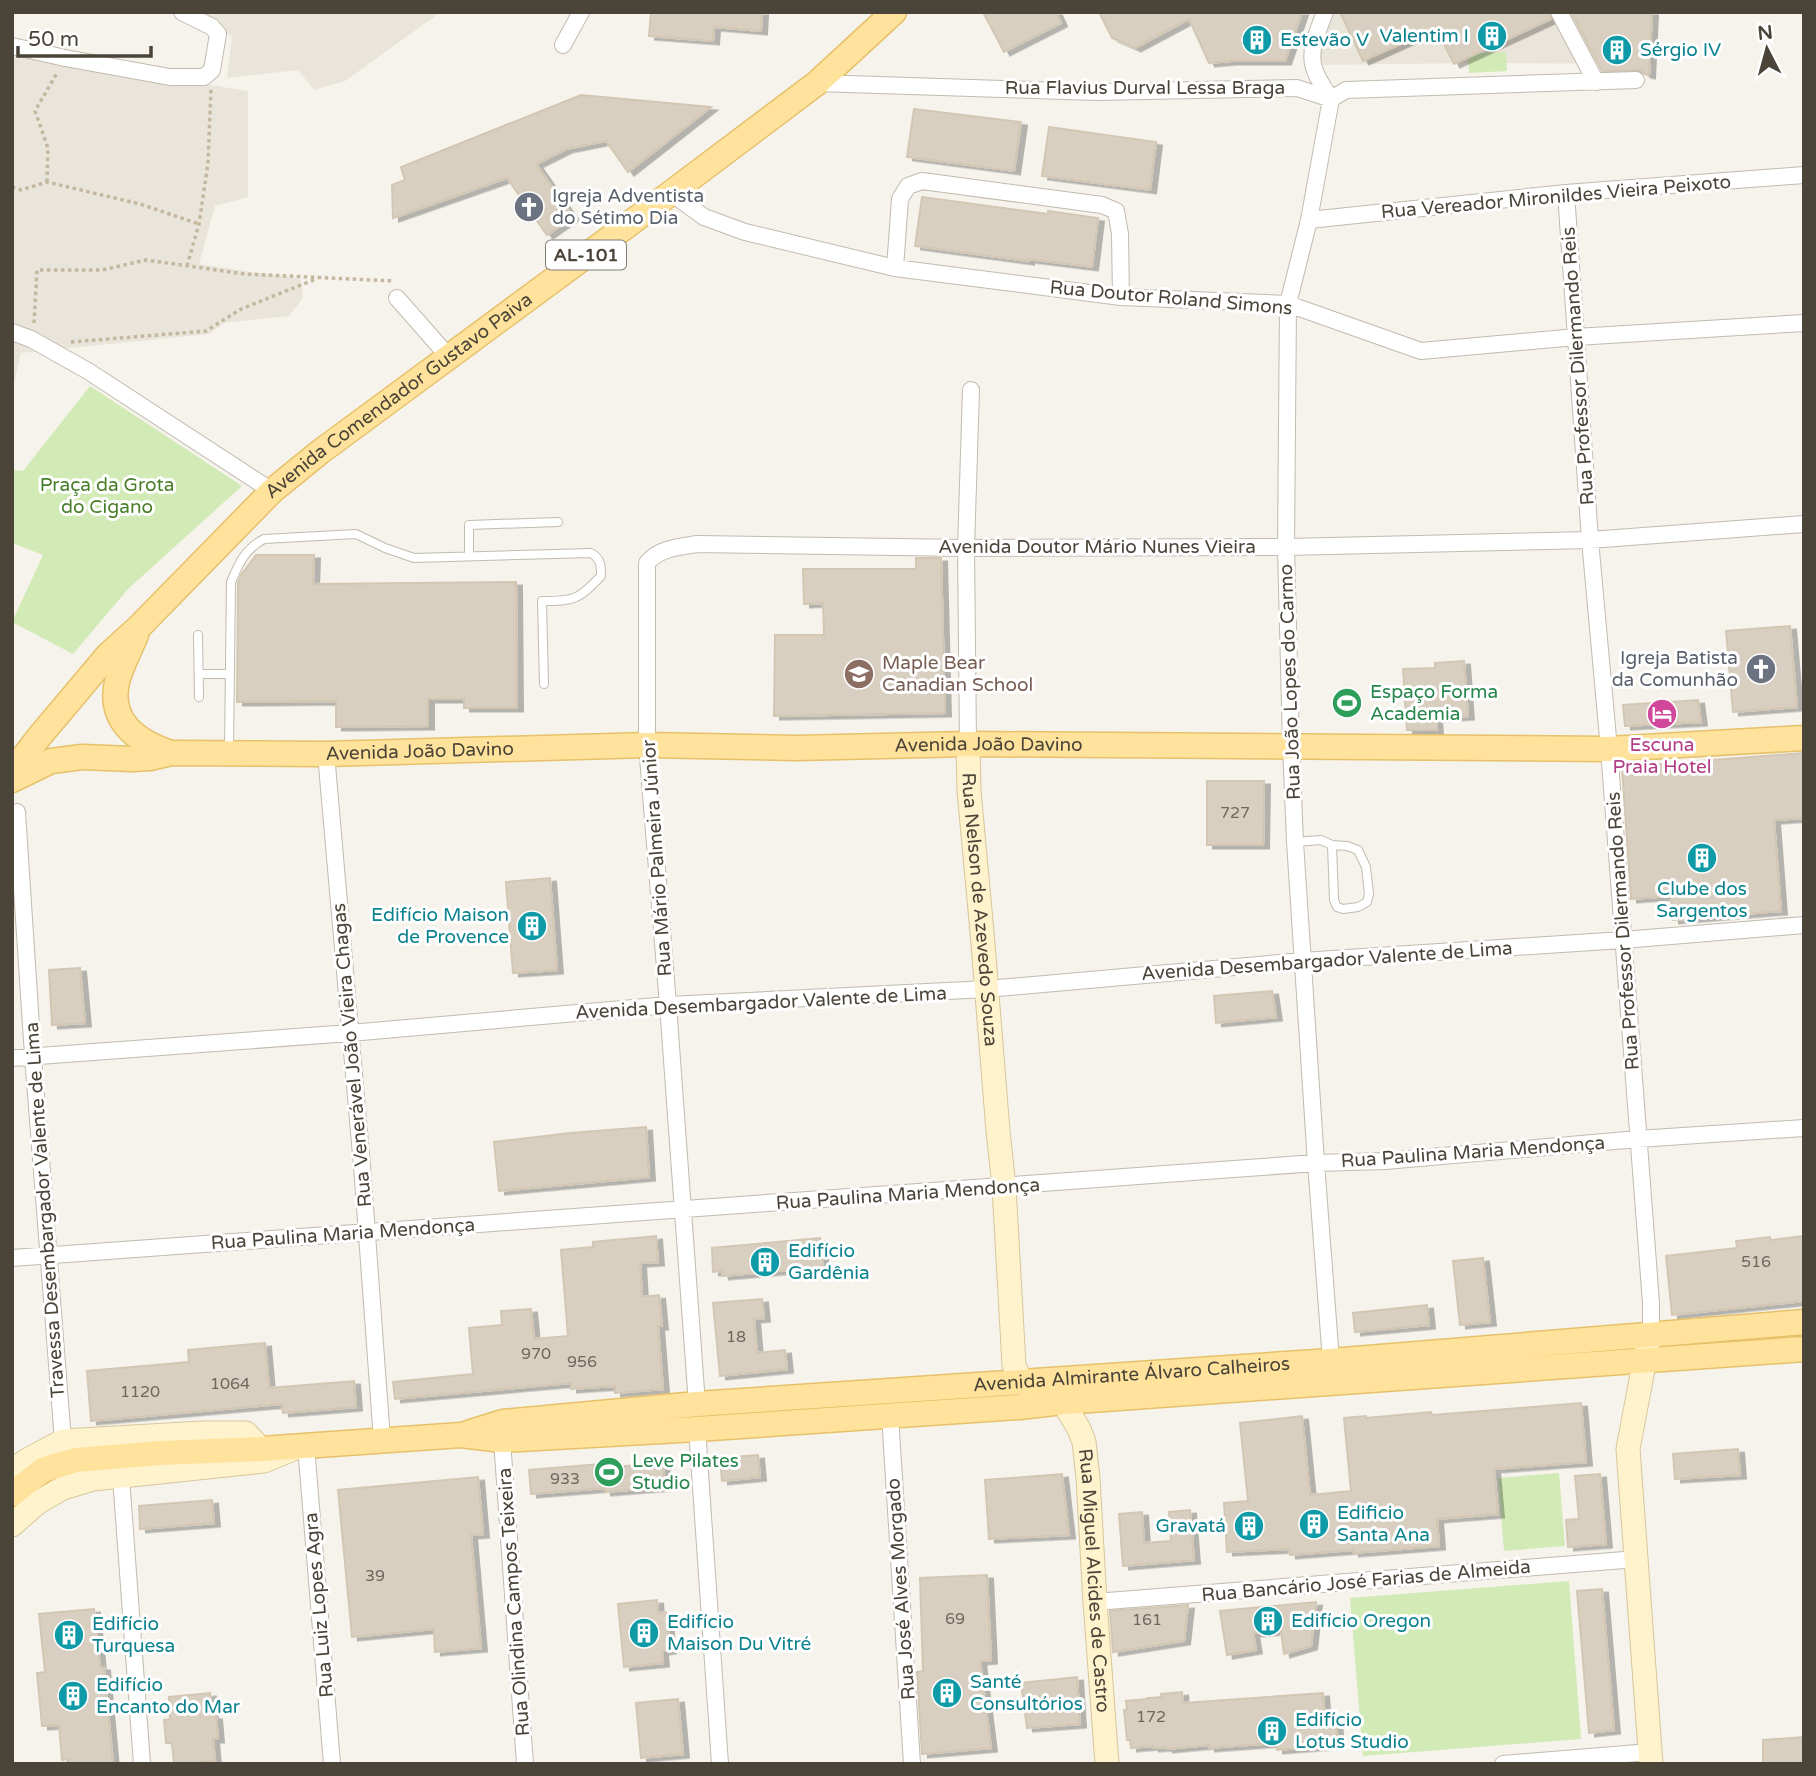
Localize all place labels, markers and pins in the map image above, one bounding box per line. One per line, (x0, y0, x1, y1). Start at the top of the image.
building icon: Valentim I (1475, 19, 1509, 53)
building icon: Estevão V (1240, 23, 1274, 57)
place label: Valentim I (1380, 25, 1469, 47)
place label: Estevão V (1280, 29, 1369, 51)
building icon: Sérgio IV (1600, 33, 1634, 67)
place label: Sérgio IV (1640, 39, 1721, 61)
place label: Igreja Adventista do Sétimo Dia (552, 185, 704, 229)
church icon: Igreja Adventista do Sétimo Dia (512, 190, 546, 224)
place label: Igreja Batista da Comunhão (1612, 647, 1738, 691)
place label: Maple Bear Canadian School (882, 652, 1033, 696)
church icon: Igreja Batista da Comunhão (1744, 652, 1778, 686)
school or university icon: Maple Bear Canadian School (842, 657, 876, 691)
place label: Espaço Forma Academia (1370, 681, 1498, 725)
sports icon: Espaço Forma Academia (1330, 686, 1364, 720)
hotel icon: Escuna Praia Hotel (1645, 697, 1679, 731)
place label: Escuna Praia Hotel (1612, 734, 1712, 778)
building icon: Clube dos Sargentos (1685, 841, 1719, 875)
place label: Clube dos Sargentos (1656, 878, 1748, 922)
place label: Edifício Maison de Provence (371, 904, 509, 948)
building icon: Edifício Maison de Provence (515, 909, 549, 943)
place label: Edifício Gardênia (788, 1240, 870, 1284)
building icon: Edifício Gardênia (748, 1245, 782, 1279)
place label: Leve Pilates Studio (632, 1450, 739, 1494)
sports icon: Leve Pilates Studio (592, 1455, 626, 1489)
place label: Edificio Santa Ana (1337, 1502, 1430, 1546)
building icon: Edificio Santa Ana (1297, 1507, 1331, 1541)
building icon: Gravatá (1232, 1509, 1266, 1543)
place label: Gravatá (1155, 1515, 1226, 1537)
building icon: Edifício Oregon (1251, 1604, 1285, 1638)
place label: Edifício Oregon (1291, 1610, 1431, 1632)
place label: Edifício Maison Du Vitré (667, 1611, 811, 1655)
place label: Edifício Turquesa (92, 1613, 175, 1657)
building icon: Edifício Maison Du Vitré (627, 1616, 661, 1650)
building icon: Edifício Turquesa (52, 1618, 86, 1652)
place label: Santé Consultórios (970, 1671, 1083, 1715)
place label: Edifício Encanto do Mar (96, 1674, 241, 1718)
building icon: Santé Consultórios (930, 1676, 964, 1710)
building icon: Edifício Encanto do Mar (56, 1679, 90, 1713)
place label: Edifício Lotus Studio (1295, 1709, 1409, 1753)
building icon: Edifício Lotus Studio (1255, 1714, 1289, 1748)

